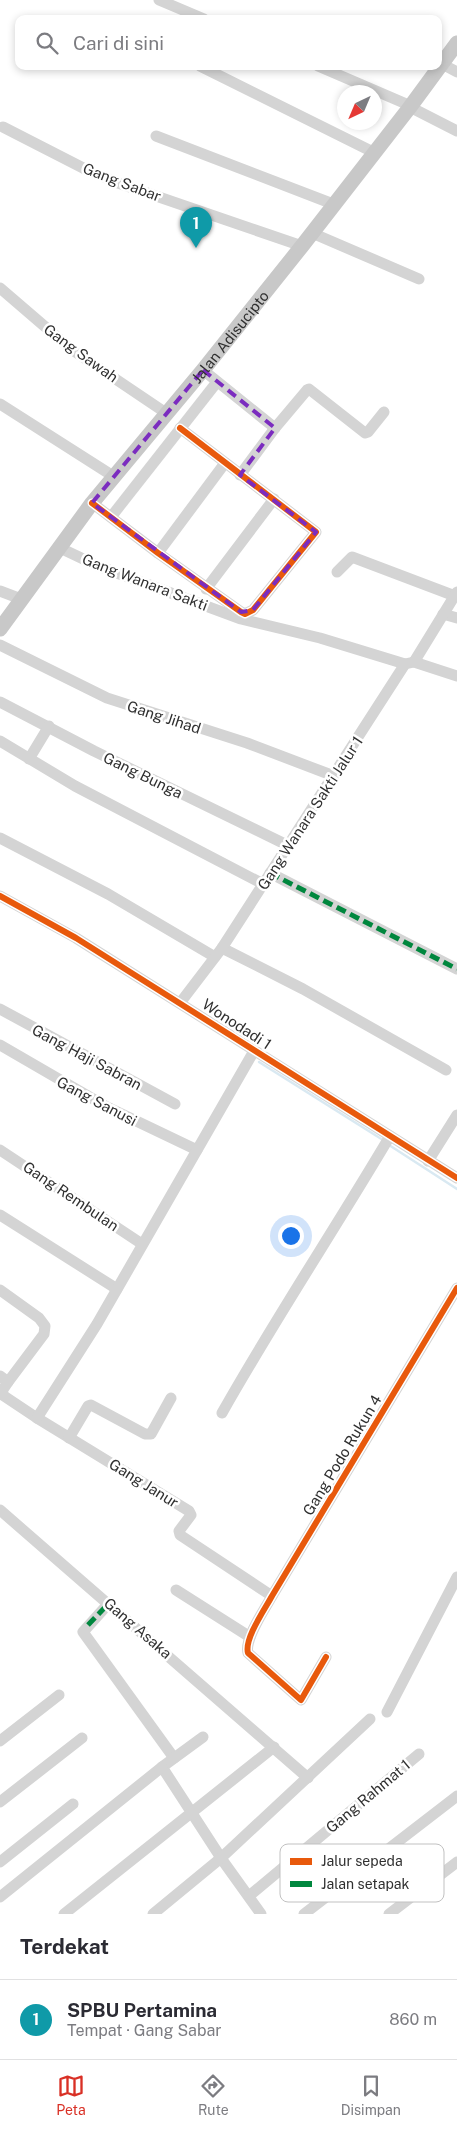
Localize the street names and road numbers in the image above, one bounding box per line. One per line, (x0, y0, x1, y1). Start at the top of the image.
street label: Gang Sabar (81, 159, 164, 205)
street label: Jalan Adisucipto (188, 287, 272, 386)
street label: Gang Sawah (41, 320, 121, 386)
street label: Gang Wanara Sakti (80, 550, 210, 614)
street label: Gang Jihad (125, 697, 203, 737)
street label: Gang Wanara Sakti Jalur 1 (254, 733, 366, 893)
street label: Gang Bunga (101, 749, 185, 801)
street label: Wonodadi 1 (199, 995, 275, 1053)
street label: Gang Haji Sabran (29, 1021, 145, 1093)
street label: Gang Sanusi (54, 1073, 140, 1129)
street label: Gang Rembulan (20, 1158, 122, 1234)
street label: Gang Podo Rukun 4 (299, 1392, 385, 1518)
street label: Gang Janur (106, 1455, 182, 1511)
street label: Gang Asaka (101, 1594, 175, 1662)
street label: Gang Rahmat 1 (323, 1756, 413, 1836)

